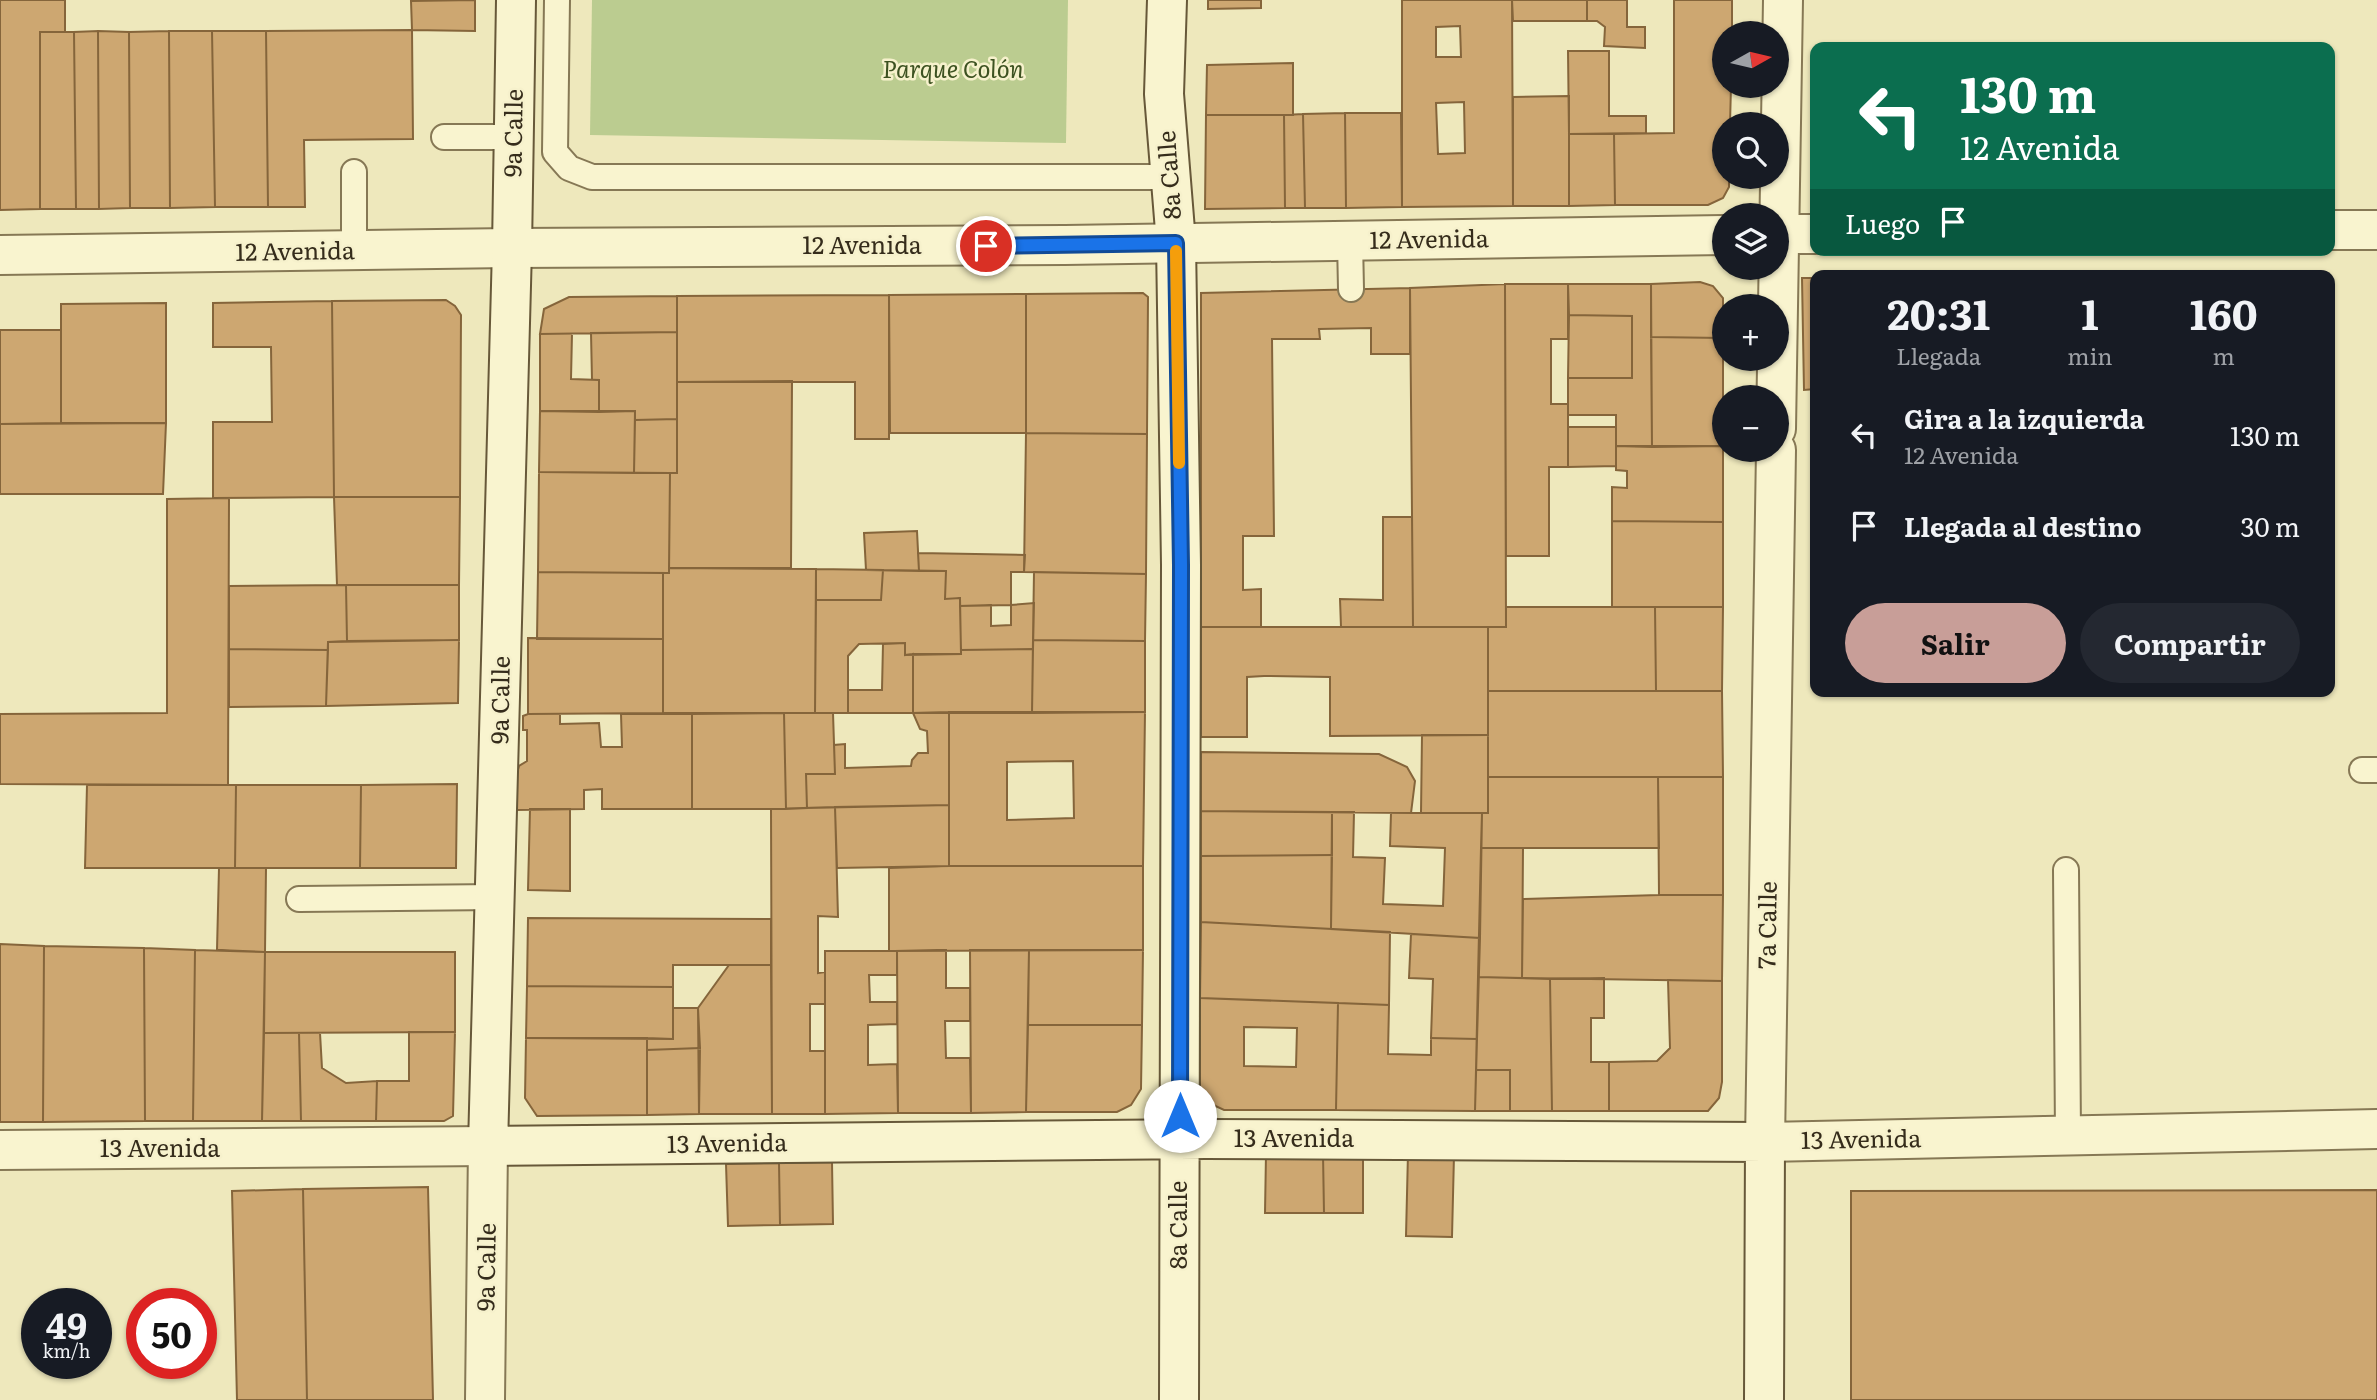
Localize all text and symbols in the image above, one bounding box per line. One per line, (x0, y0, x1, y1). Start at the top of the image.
north arrow (1712, 21, 1788, 98)
map controls (1712, 21, 1789, 462)
park label: Parque Colón (882, 50, 1024, 85)
text: 130 m (1960, 55, 2096, 128)
icon: left (1845, 70, 1936, 161)
street label: 9a Calle (493, 89, 530, 177)
button: search (1712, 112, 1789, 189)
text: 12 Avenida (1960, 122, 2119, 170)
street label: 8a Calle (1147, 130, 1188, 221)
button: layers (1712, 203, 1789, 280)
text: Luego (1845, 203, 1920, 242)
icon: arrive (1934, 203, 1972, 241)
pin (956, 216, 1016, 276)
street label: 12 Avenida (1369, 219, 1489, 256)
street label: 12 Avenida (802, 226, 922, 261)
icon: arrive (967, 227, 1005, 265)
street label: 12 Avenida (235, 231, 355, 268)
text: 20:31 (1887, 281, 1990, 343)
text: 1 (2081, 281, 2099, 343)
text: 160 (2190, 281, 2258, 343)
button: + (1712, 294, 1789, 371)
text: Llegada (1896, 338, 1981, 372)
text: min (2067, 338, 2113, 372)
text: m (2213, 338, 2235, 372)
button: − (1712, 385, 1789, 462)
text: Gira a la izquierda (1904, 398, 2145, 437)
text: 130 m (2230, 415, 2300, 454)
icon: left (1845, 416, 1883, 454)
text: 12 Avenida (1904, 437, 2019, 471)
text: Llegada al destino (1904, 506, 2141, 545)
text: 30 m (2240, 506, 2300, 545)
icon: arrive (1845, 507, 1883, 545)
button: Salir (1845, 603, 2066, 683)
button: Compartir (2080, 603, 2300, 683)
street label: 9a Calle (480, 656, 517, 744)
street label: 7a Calle (1747, 881, 1784, 969)
position arrow (1143, 1079, 1217, 1153)
street label: 13 Avenida (1234, 1119, 1354, 1154)
street label: 13 Avenida (1800, 1119, 1922, 1156)
street label: 13 Avenida (666, 1123, 788, 1160)
street label: 13 Avenida (100, 1129, 220, 1164)
street label: 8a Calle (1159, 1181, 1194, 1269)
street label: 9a Calle (466, 1223, 503, 1311)
speed limit sign: 50 (126, 1288, 217, 1379)
text: 49 (46, 1298, 87, 1350)
text: km/h (43, 1337, 90, 1364)

